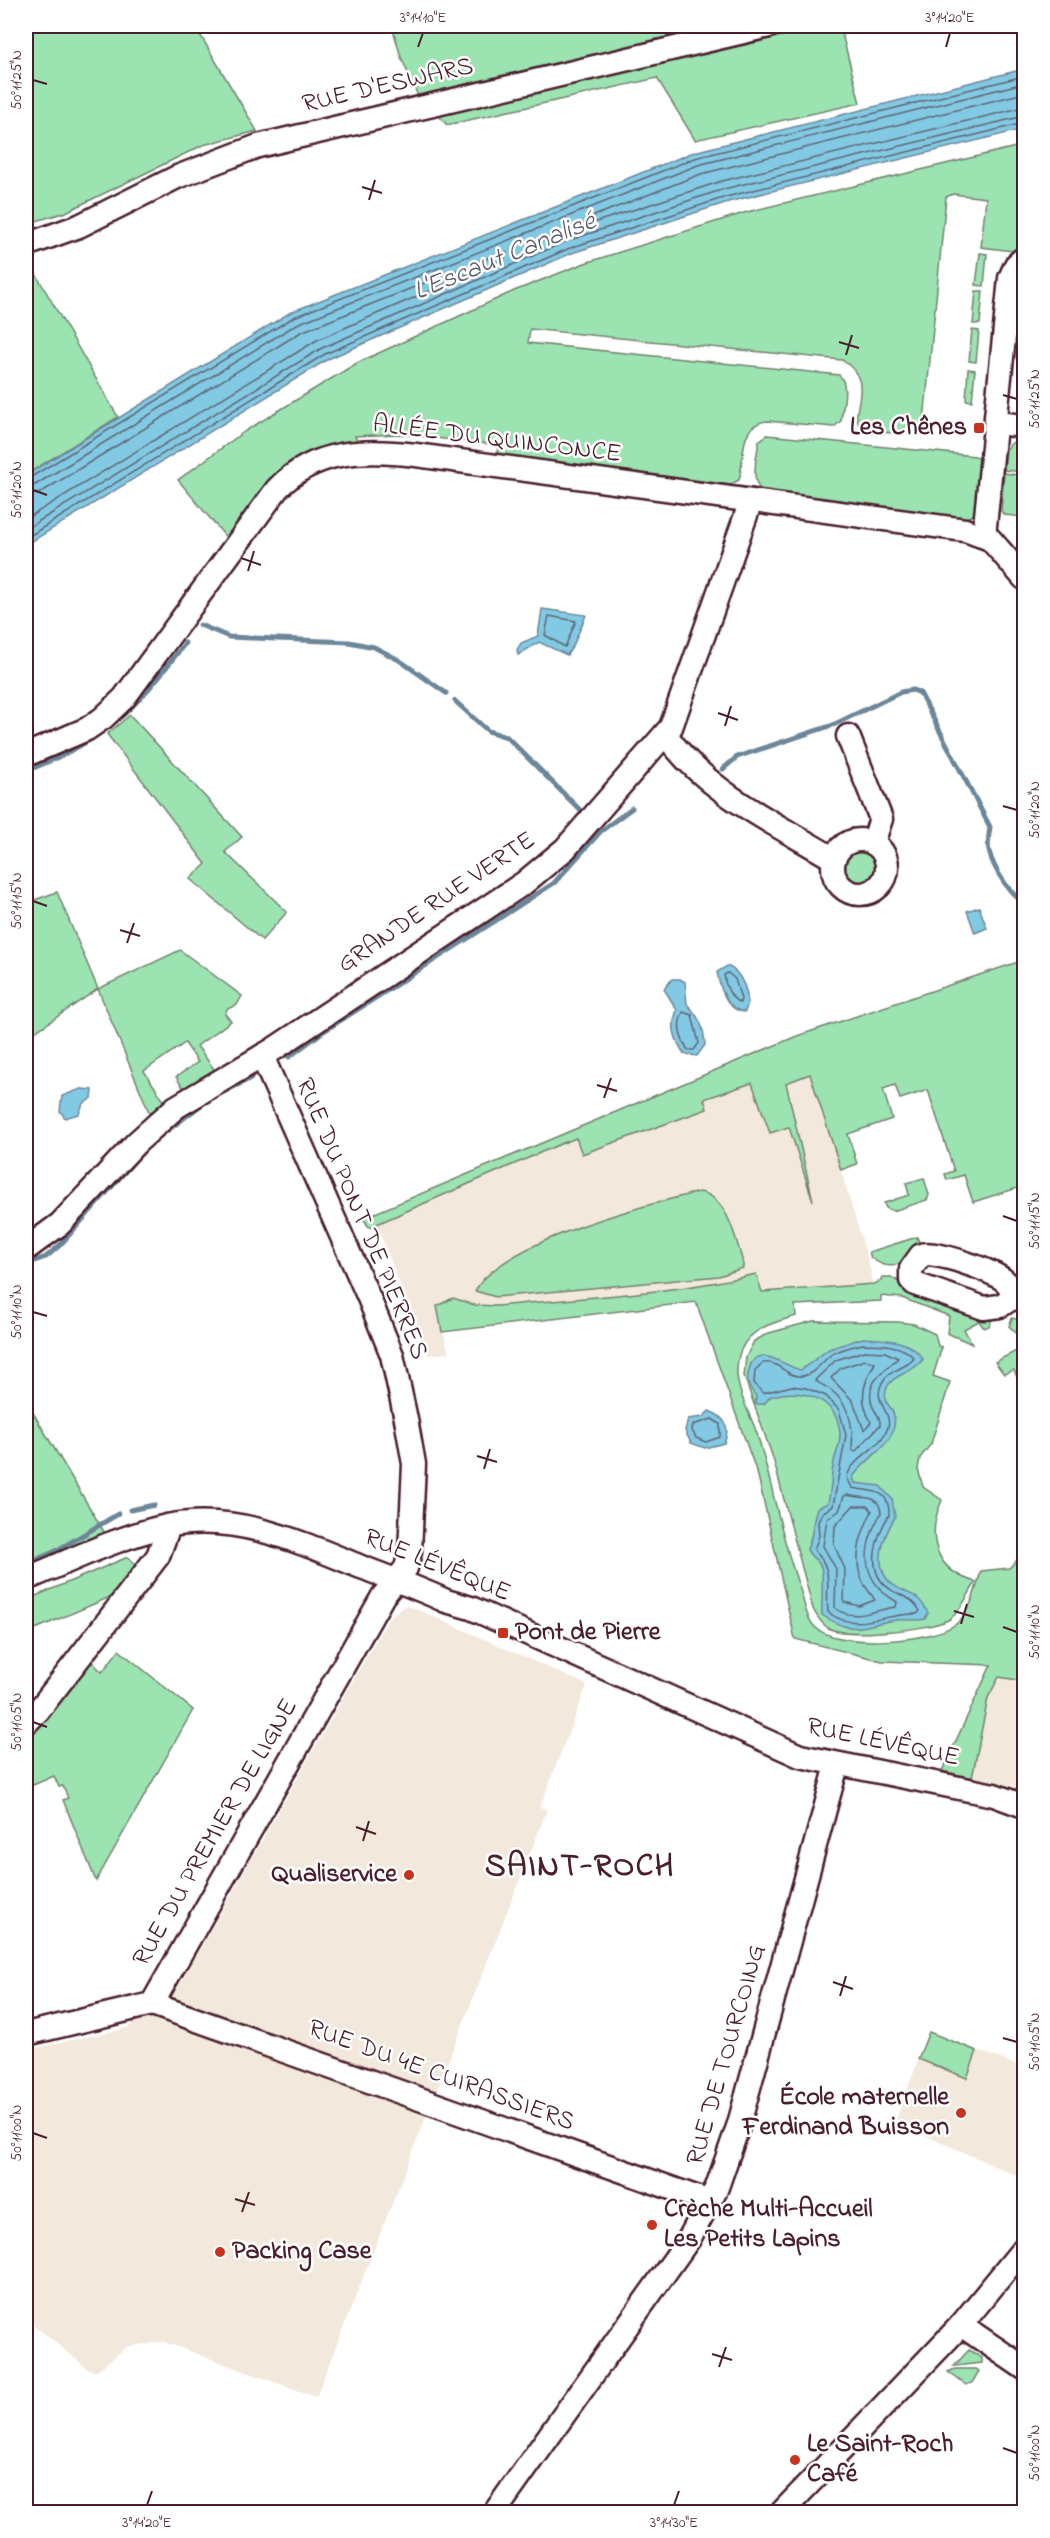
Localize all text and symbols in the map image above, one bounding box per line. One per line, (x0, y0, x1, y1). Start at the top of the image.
text: 3°14'10"E (400, 7, 446, 29)
text: 3°14'20"E (925, 7, 975, 29)
street label: RUE D'ESWARS (299, 48, 477, 124)
text: 50°11'25"N (6, 50, 28, 110)
water label: L'Escaut Canalisé (408, 202, 604, 311)
text: 50°11'25"N (1024, 369, 1046, 429)
street label: ALLÉE DU QUINCONCE (370, 406, 624, 474)
place label: Les Chênes (850, 409, 967, 447)
marker: Les Chênes (972, 421, 986, 435)
text: 50°11'20"N (6, 461, 28, 519)
text: 50°11'20"N (1024, 781, 1046, 839)
street label: GRANDE RUE VERTE (330, 822, 544, 984)
text: 50°11'15"N (6, 872, 28, 930)
street label: RUE DU PONT DE PIERRES (284, 1072, 438, 1366)
text: 50°11'15"N (1024, 1192, 1046, 1250)
text: 50°11'10"N (6, 1284, 28, 1340)
street label: RUE LÉVÊQUE (358, 1519, 516, 1613)
text: 50°11'10"N (1024, 1604, 1046, 1660)
place label: Pont de Pierre (515, 1614, 662, 1652)
marker: Pont de Pierre (496, 1626, 510, 1640)
street label: RUE DU PREMIER DE LIGNE (124, 1692, 308, 1974)
text: 50°11'05"N (6, 1693, 28, 1751)
street label: RUE LÉVÊQUE (803, 1708, 963, 1778)
district label: SAINT-ROCH (485, 1844, 675, 1891)
place label: Qualiservice (272, 1856, 398, 1894)
marker: Qualiservice (402, 1868, 416, 1882)
street label: RUE DE TOURCOING (677, 1940, 777, 2170)
street label: RUE DU 4E CUIRASSIERS (302, 2010, 580, 2142)
text: 50°11'05"N (1024, 2013, 1046, 2071)
place label: École maternelle Ferdinand Buisson (741, 2079, 950, 2147)
text: 50°11'00"N (6, 2105, 28, 2161)
marker: École maternelle Ferdinand Buisson (954, 2106, 968, 2120)
place label: Crèche Multi-Accueil Les Petits Lapins (664, 2191, 873, 2259)
marker: Crèche Multi-Accueil Les Petits Lapins (645, 2218, 659, 2232)
place label: Packing Case (232, 2233, 373, 2272)
marker: Packing Case (213, 2245, 227, 2259)
text: 50°11'00"N (1024, 2425, 1046, 2481)
place label: Le Saint-Roch Café (807, 2426, 953, 2494)
marker: Le Saint-Roch Café (788, 2453, 802, 2467)
text: 3°14'20"E (122, 2512, 172, 2534)
text: 3°14'30"E (650, 2512, 698, 2534)

